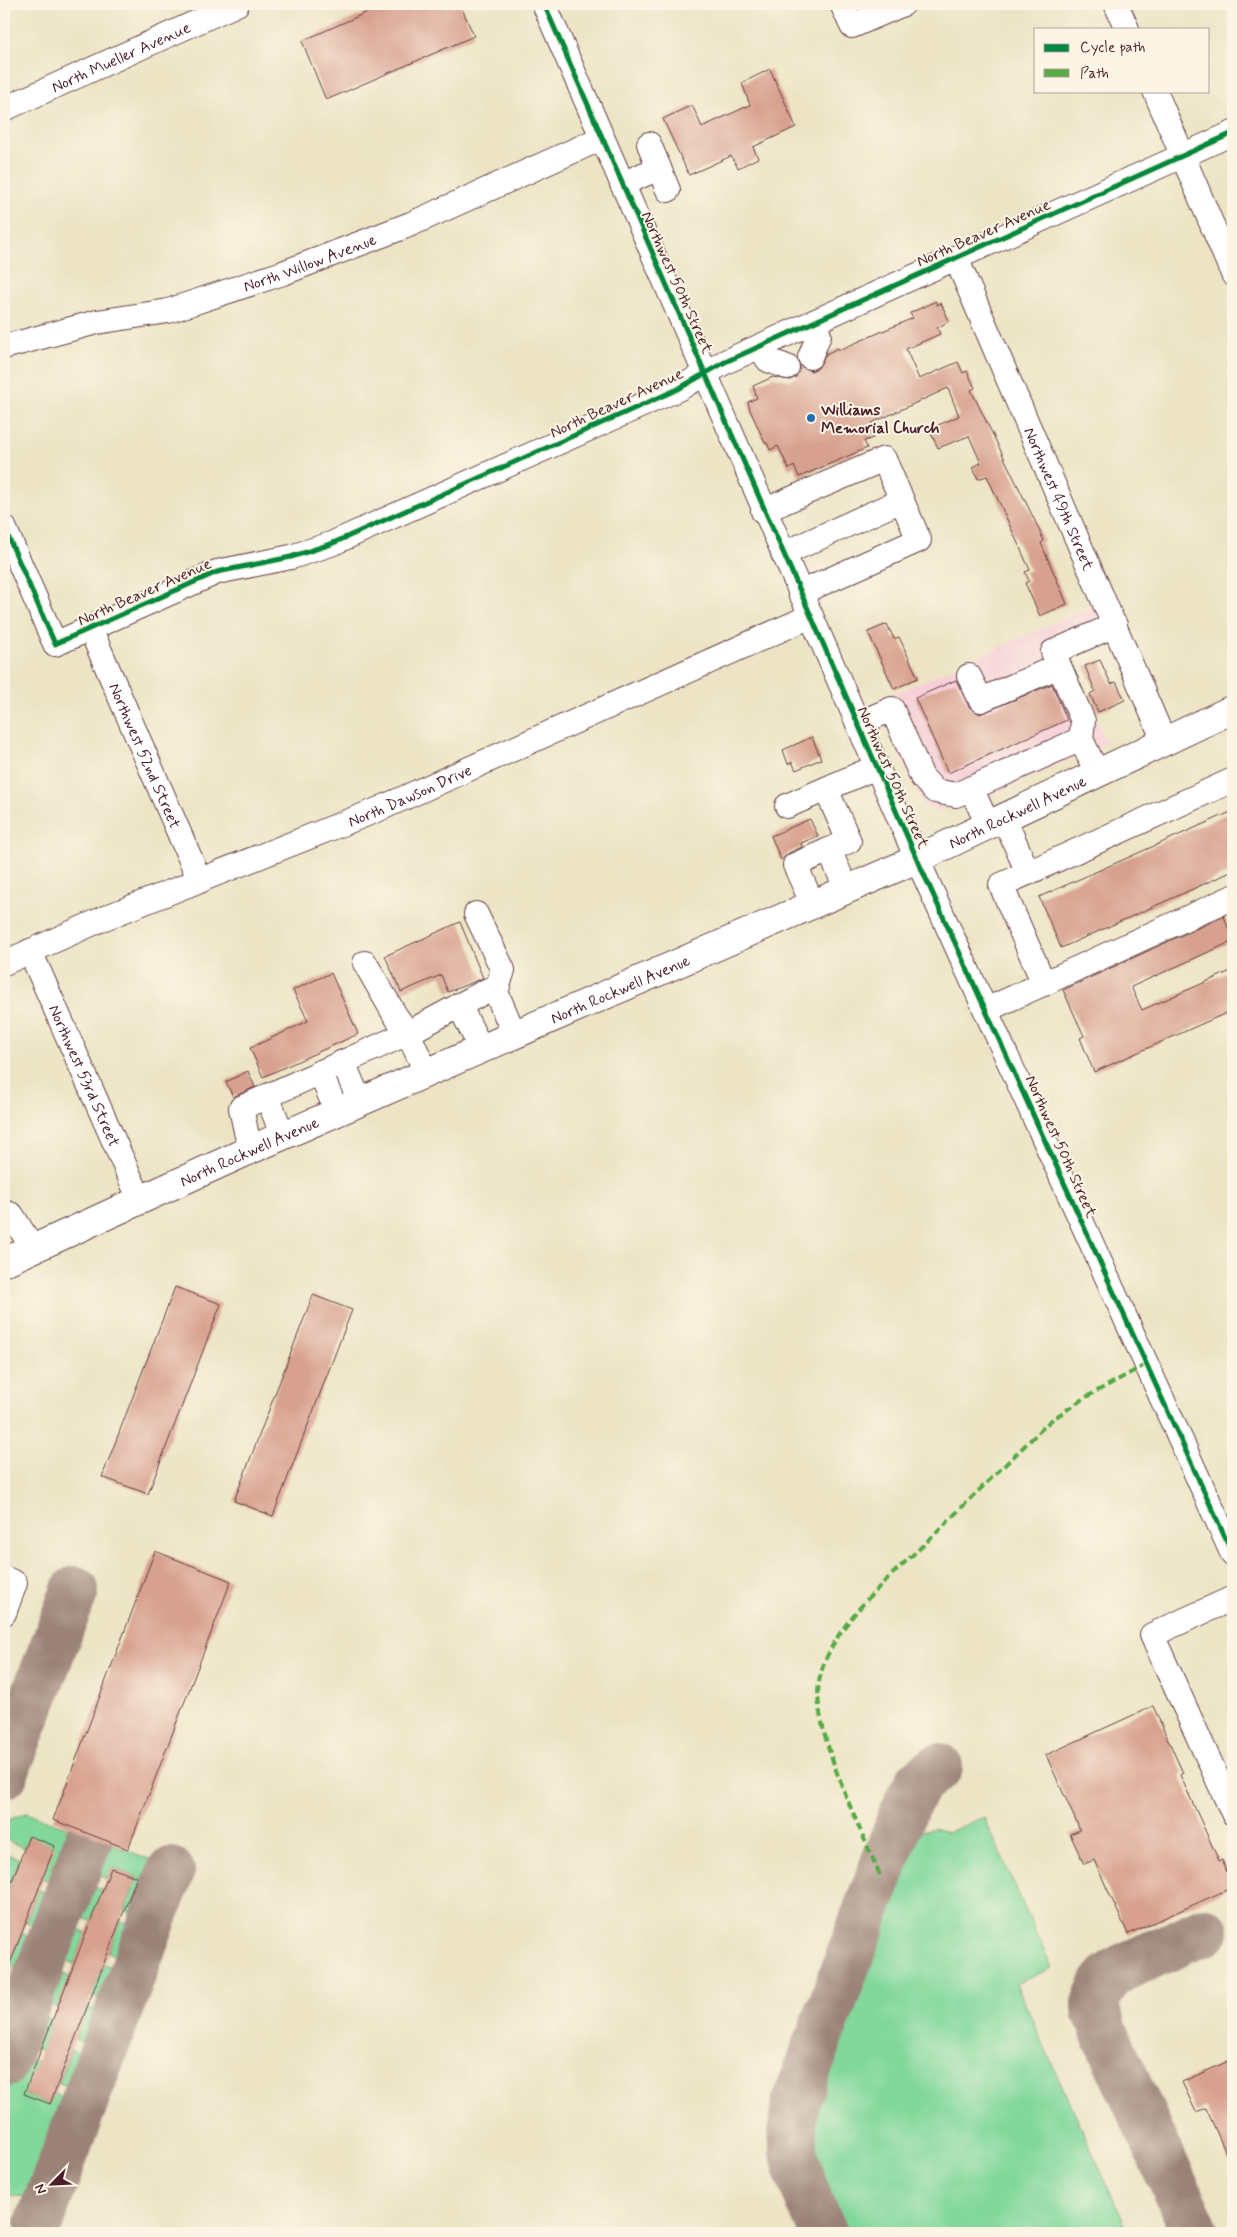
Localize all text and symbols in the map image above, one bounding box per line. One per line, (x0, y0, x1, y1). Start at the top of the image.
street label: North Mueller Avenue (48, 17, 194, 98)
legend (1034, 28, 1210, 92)
text: Cycle path (1080, 38, 1145, 58)
text: Path (1080, 64, 1109, 84)
street label: North Beaver Avenue (913, 194, 1054, 272)
street label: Northwest 50th Street (636, 208, 718, 358)
street label: North Willow Avenue (241, 229, 380, 297)
street label: North Beaver Avenue (547, 363, 687, 443)
place label: Williams Memorial Church (820, 400, 940, 439)
marker: Williams Memorial Church (805, 412, 817, 424)
street label: Northwest 49th Street (1018, 424, 1099, 575)
street label: North Beaver Avenue (74, 553, 215, 631)
street label: Northwest 52nd Street (103, 680, 185, 833)
street label: Northwest 50th Street (852, 703, 934, 853)
street label: North Dawson Drive (345, 760, 475, 832)
street label: North Rockwell Avenue (946, 771, 1091, 854)
street label: North Rockwell Avenue (548, 950, 694, 1030)
street label: Northwest 53rd Street (43, 1002, 124, 1151)
street label: Northwest 50th Street (1020, 1072, 1102, 1222)
street label: North Rockwell Avenue (177, 1112, 323, 1193)
north arrow (28, 2160, 78, 2210)
text: N (31, 2181, 51, 2197)

